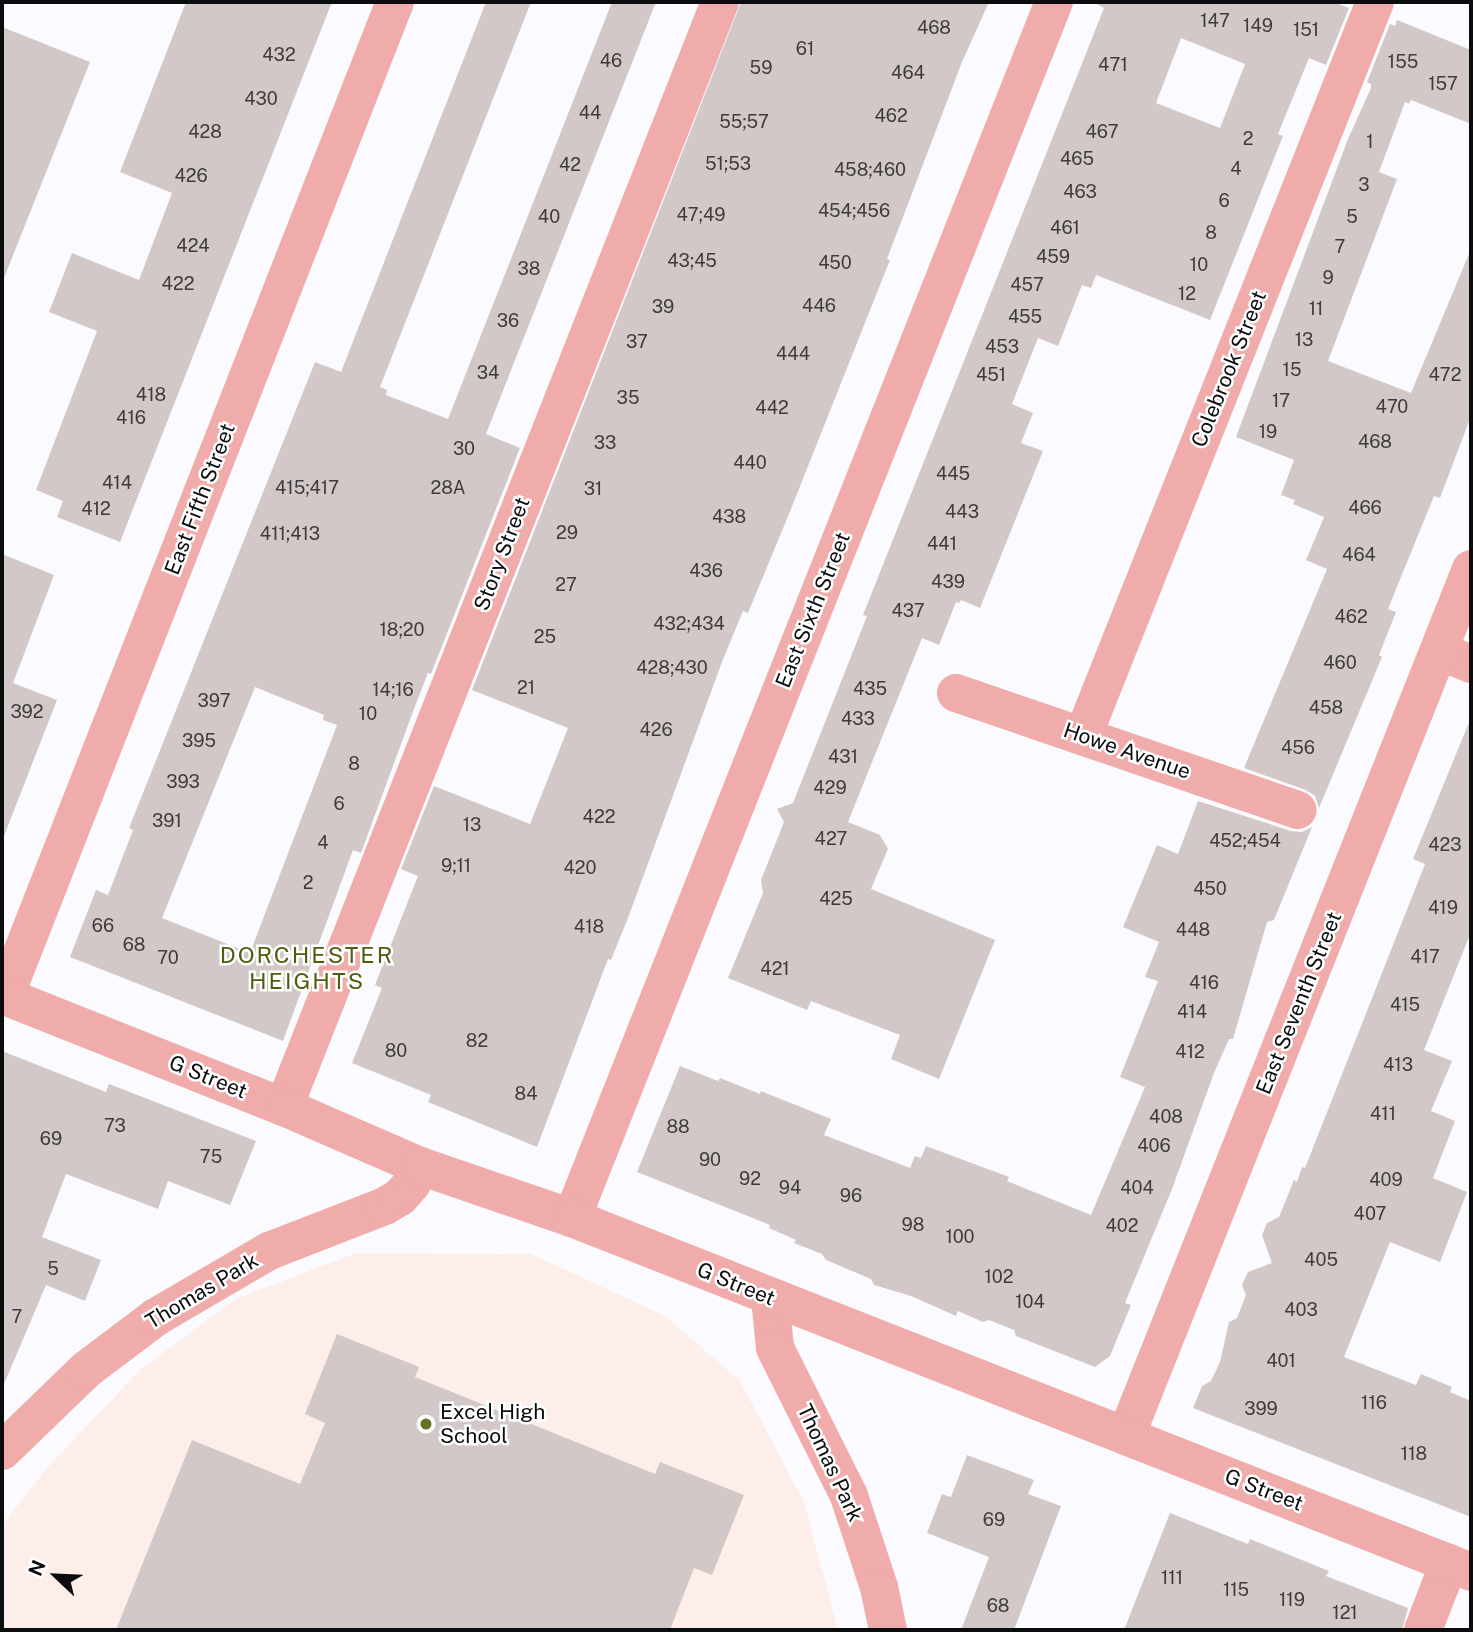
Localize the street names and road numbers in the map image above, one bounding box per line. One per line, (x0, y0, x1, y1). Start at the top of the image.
street label: Colebrook Street (1186, 287, 1272, 451)
street label: East Fifth Street (160, 420, 240, 578)
street label: Story Street (469, 494, 535, 614)
street label: East Sixth Street (770, 529, 856, 691)
street label: Howe Avenue (1060, 717, 1194, 785)
street label: East Seventh Street (1251, 908, 1347, 1098)
street label: G Street (165, 1050, 251, 1104)
street label: Thomas Park (141, 1248, 263, 1334)
street label: G Street (693, 1257, 779, 1311)
street label: Thomas Park (792, 1400, 868, 1526)
street label: G Street (1221, 1464, 1307, 1516)

